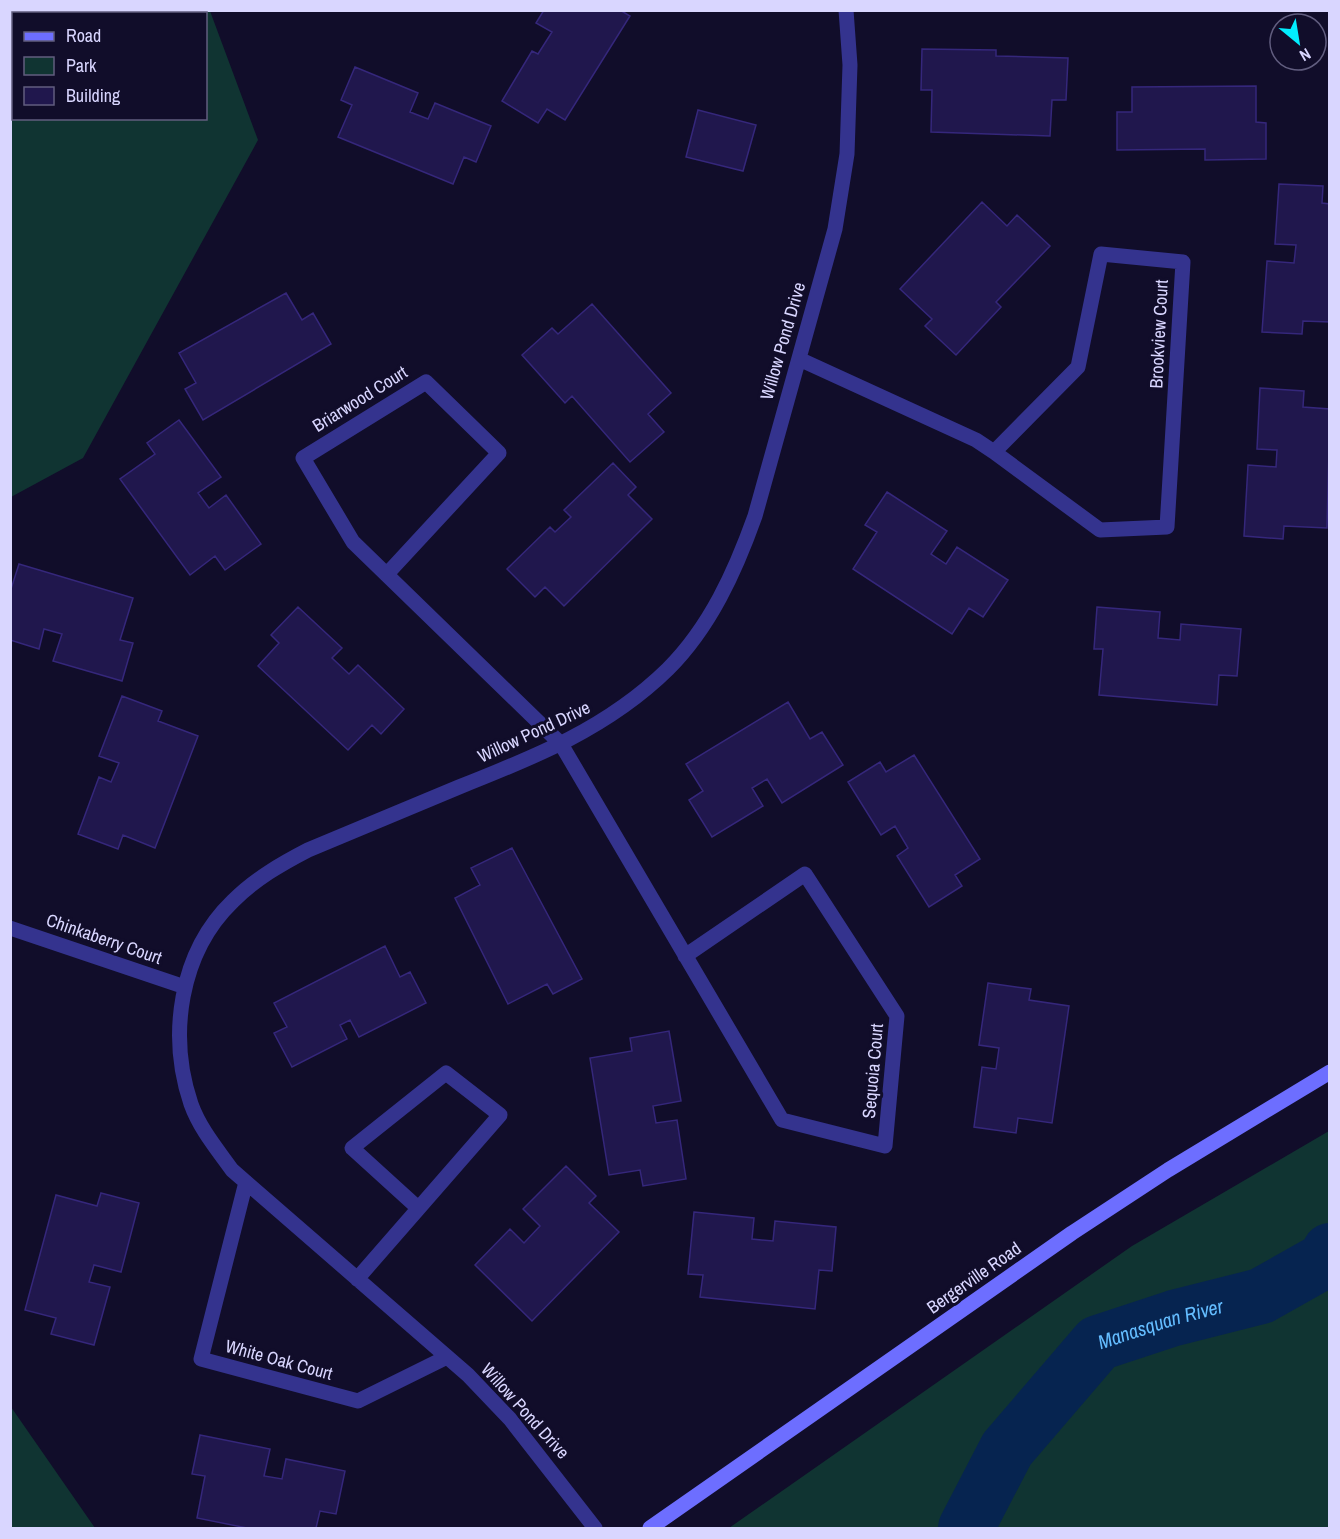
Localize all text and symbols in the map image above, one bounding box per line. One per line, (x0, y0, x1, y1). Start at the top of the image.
legend (12, 12, 207, 120)
north arrow (1268, 12, 1328, 72)
text: Road (66, 23, 101, 48)
text: N (1296, 43, 1315, 67)
text: Park (66, 53, 97, 78)
text: Building (66, 83, 121, 108)
street label: Willow Pond Drive (754, 279, 811, 403)
street label: Brookview Court (1143, 279, 1174, 389)
street label: Briarwood Court (308, 360, 412, 438)
street label: Willow Pond Drive (473, 695, 594, 769)
street label: Chinkaberry Court (43, 907, 165, 970)
street label: Sequoia Court (856, 1022, 889, 1119)
street label: Bergerville Road (922, 1236, 1026, 1319)
water label: Manasquan River (1094, 1292, 1226, 1355)
street label: White Oak Court (223, 1333, 335, 1386)
street label: Willow Pond Drive (475, 1357, 575, 1464)

